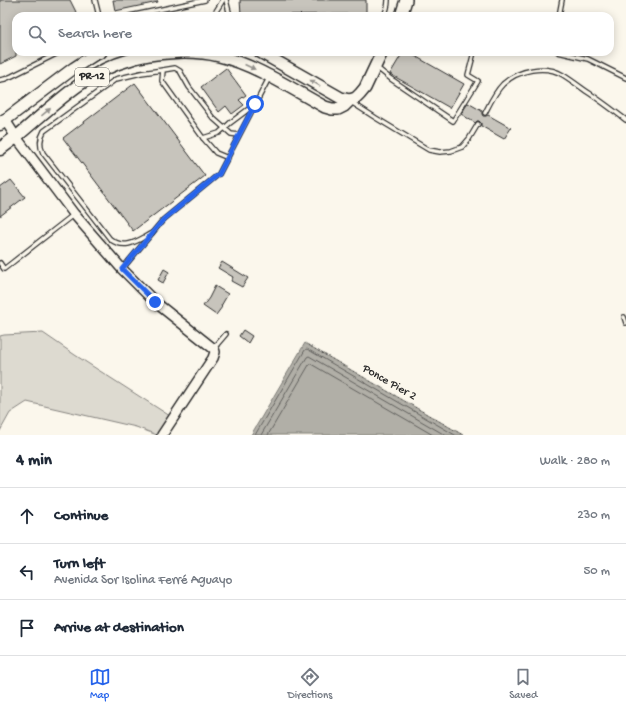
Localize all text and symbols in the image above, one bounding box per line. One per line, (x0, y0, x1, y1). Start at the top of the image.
search box (12, 12, 614, 56)
icon: search (26, 23, 48, 45)
text: Search here (58, 25, 132, 43)
one-way arrow (244, 64, 256, 70)
road number: PR-12 (75, 68, 109, 86)
one-way arrow (309, 80, 321, 87)
route start (246, 95, 264, 113)
one-way arrow (41, 107, 52, 116)
route end (146, 293, 164, 311)
street label: Ponce Pier 2 (359, 361, 419, 404)
text: 4 min (16, 451, 52, 471)
text: Walk · 280 m (540, 454, 610, 469)
icon: ahead (16, 505, 38, 527)
text: Continue (54, 507, 108, 525)
text: 230 m (577, 508, 610, 523)
text: Turn left (54, 555, 105, 573)
icon: left (16, 561, 38, 583)
text: 50 m (583, 564, 610, 579)
text: Avenida Sor Isolina Ferré Aguayo (54, 573, 232, 588)
icon: arrive (16, 617, 38, 639)
text: Arrive at destination (54, 619, 184, 637)
tab: Map (89, 666, 111, 702)
tab: Directions (288, 666, 332, 702)
tab: Saved (509, 666, 537, 702)

